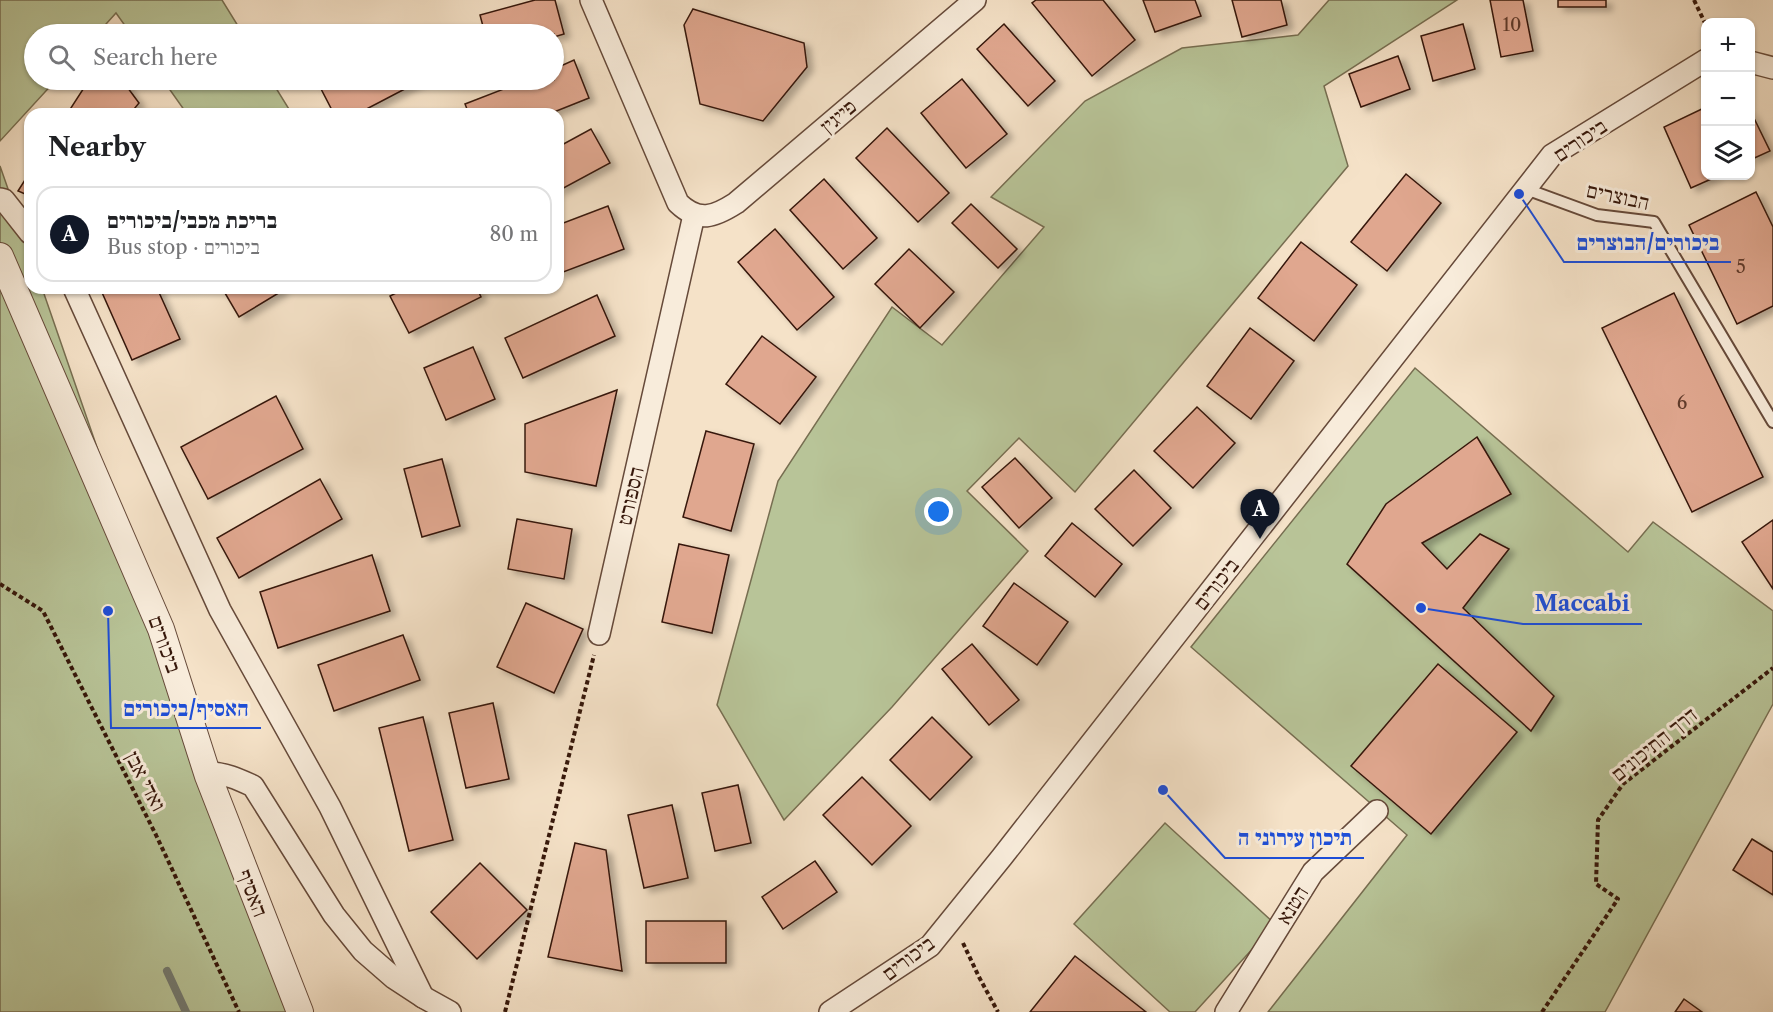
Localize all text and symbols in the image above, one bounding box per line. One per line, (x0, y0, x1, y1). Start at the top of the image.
house number: 10 (1503, 14, 1521, 36)
map controls (1701, 18, 1755, 180)
button: + (1701, 18, 1755, 72)
search box (24, 24, 564, 90)
icon: search (45, 41, 78, 74)
text: Search here (93, 44, 218, 71)
button: − (1701, 72, 1755, 126)
street label: פייגין (815, 94, 861, 138)
street label: ביכורים (1549, 113, 1611, 167)
button: layers (1701, 126, 1755, 180)
text: Nearby (48, 131, 146, 163)
street label: הבוצרים (1584, 177, 1652, 215)
text: בריכת מכבי/ביכורים (107, 207, 277, 234)
text: A (62, 222, 77, 246)
text: 80 m (490, 222, 538, 246)
callout: ביכורים/הבוצרים (1564, 222, 1731, 262)
text: ביכורים/הבוצרים (1577, 229, 1720, 256)
text: Bus stop · ביכורים (107, 235, 260, 259)
house number: 5 (1736, 256, 1746, 278)
house number: 6 (1677, 392, 1687, 414)
street label: הספורט (611, 464, 649, 528)
pin: A (1240, 490, 1280, 539)
your location (924, 497, 953, 526)
street label: ביכורים (1188, 553, 1244, 615)
callout: Maccabi (1523, 584, 1642, 624)
text: Maccabi (1534, 590, 1630, 617)
street label: ביכורים (143, 612, 187, 676)
callout: האסיף/ביכורים (111, 688, 261, 728)
text: האסיף/ביכורים (123, 695, 249, 722)
street label: דרך התיכונים (1606, 702, 1702, 786)
street label: ואדי אבן (120, 747, 172, 815)
callout: תיכון עירוני ה (1225, 818, 1364, 858)
text: תיכון עירוני ה (1238, 824, 1352, 851)
street label: האסיף (233, 866, 273, 920)
street label: הטנא (1271, 881, 1313, 929)
street label: ביכורים (877, 930, 939, 986)

